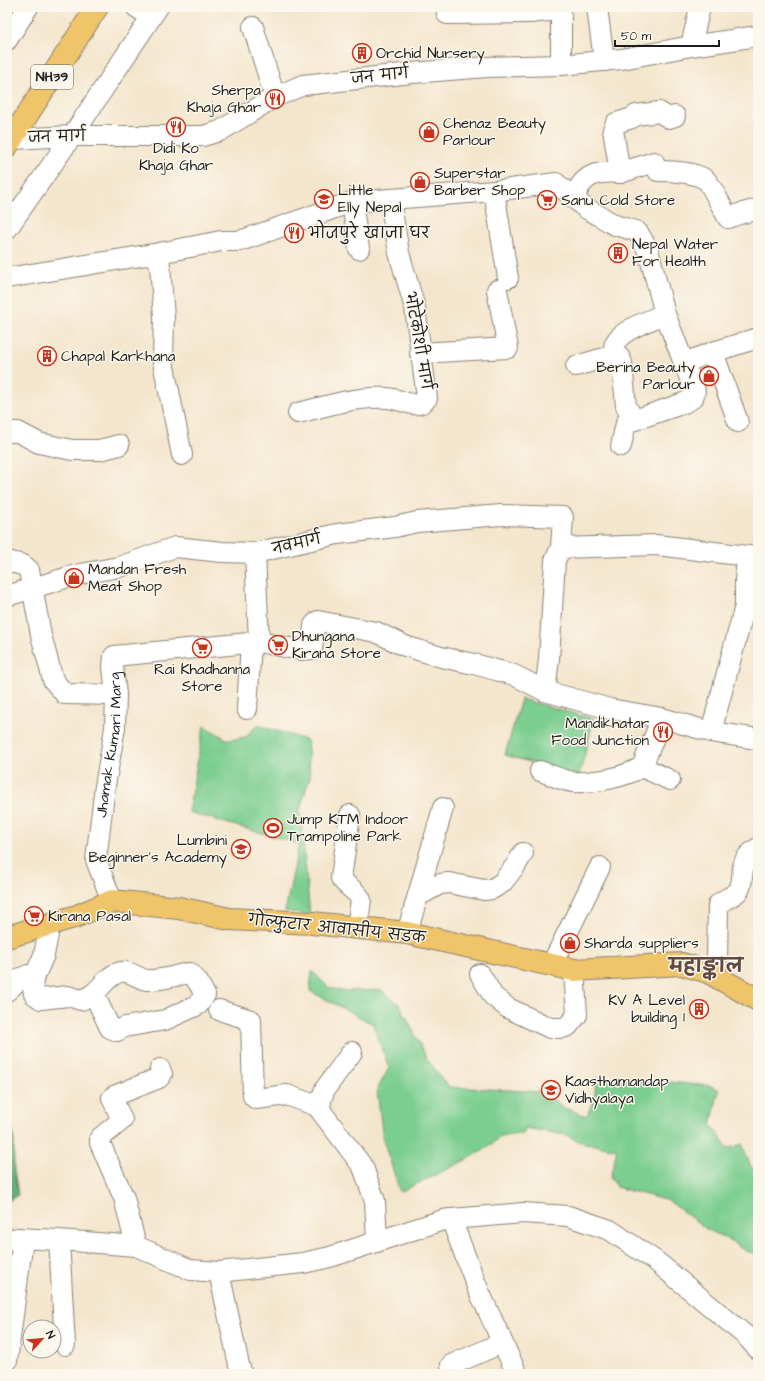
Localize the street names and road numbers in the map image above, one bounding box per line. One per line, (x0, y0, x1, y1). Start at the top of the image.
street label: जन मार्ग (349, 60, 411, 90)
road number: NH39 (31, 65, 73, 89)
street label: जन मार्ग (27, 123, 87, 149)
street label: भोटेकोशी मार्ग (399, 289, 441, 392)
street label: नवमार्ग (269, 526, 324, 560)
street label: Jhamak Kumari Marg (91, 671, 127, 819)
street label: गोल्फुटार आवासीय सडक (246, 907, 428, 949)

